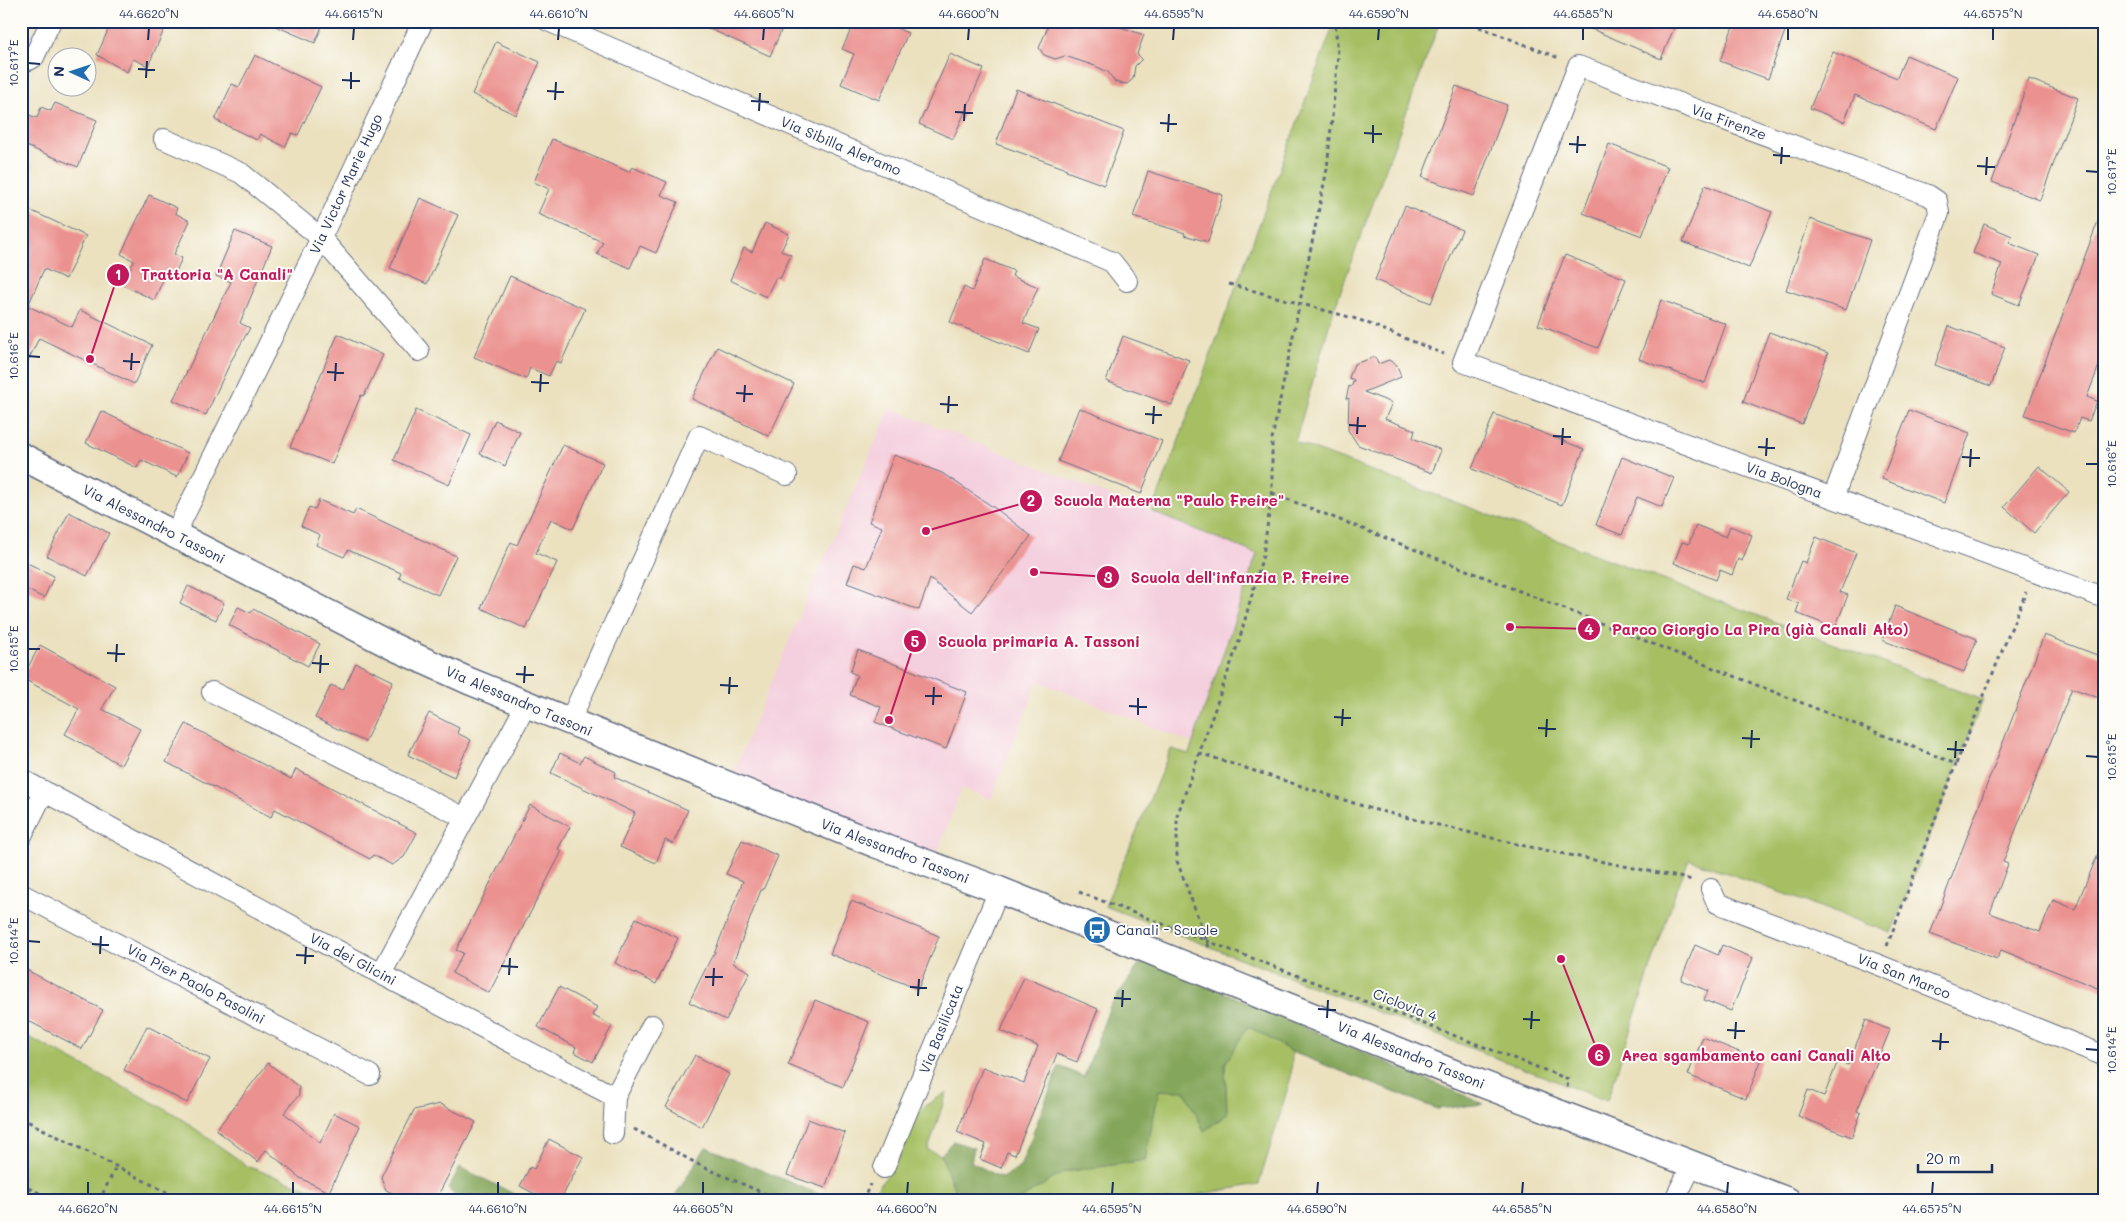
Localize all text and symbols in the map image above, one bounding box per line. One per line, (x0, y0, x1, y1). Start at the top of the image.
text: 44.6620°N (119, 5, 179, 21)
text: 44.6615°N (325, 5, 383, 21)
text: 44.6610°N (530, 5, 588, 21)
text: 44.6605°N (734, 5, 794, 21)
text: 44.6600°N (939, 5, 999, 21)
text: 44.6595°N (1144, 5, 1204, 21)
text: 44.6590°N (1349, 5, 1409, 21)
text: 44.6585°N (1553, 5, 1613, 21)
text: 44.6580°N (1758, 5, 1818, 21)
text: 44.6575°N (1963, 5, 2023, 21)
text: 10.617°E (5, 39, 21, 87)
north arrow (48, 48, 98, 98)
text: N (49, 65, 68, 77)
street label: Via Firenze (1689, 99, 1769, 144)
street label: Via Victor Marie Hugo (305, 111, 386, 257)
street label: Via Sibilla Aleramo (778, 112, 904, 180)
text: 10.617°E (2103, 148, 2119, 196)
callout: Trattoria "A Canali" (106, 260, 303, 290)
text: 1 (115, 264, 121, 284)
text: Trattoria "A Canali" (141, 264, 293, 284)
text: 10.616°E (5, 332, 21, 380)
text: 10.616°E (2103, 440, 2119, 488)
street label: Via Bologna (1743, 457, 1825, 502)
street label: Via Alessandro Tassoni (80, 479, 229, 568)
callout: Scuola Materna "Paulo Freire" (1018, 486, 1294, 516)
text: 2 (1027, 490, 1035, 510)
text: Scuola Materna "Paulo Freire" (1054, 490, 1284, 510)
callout: Scuola dell'infanzia P. Freire (1096, 562, 1359, 592)
text: 3 (1103, 567, 1113, 587)
text: Scuola dell'infanzia P. Freire (1131, 567, 1349, 587)
callout: Parco Giorgio La Pira (già Canali Alto) (1577, 614, 1918, 644)
text: 4 (1584, 619, 1594, 639)
text: Parco Giorgio La Pira (già Canali Alto) (1612, 619, 1908, 639)
text: 10.615°E (5, 625, 21, 673)
callout: Scuola primaria A. Tassoni (903, 626, 1150, 656)
text: 5 (911, 631, 920, 651)
text: Scuola primaria A. Tassoni (938, 631, 1140, 651)
street label: Via Alessandro Tassoni (443, 661, 595, 740)
text: 10.615°E (2103, 733, 2119, 781)
street label: Via Alessandro Tassoni (818, 813, 972, 888)
bus stop icon: Canali - Scuole (1082, 915, 1112, 945)
text: 10.614°E (5, 917, 21, 965)
place label: Canali - Scuole (1116, 920, 1218, 939)
street label: Via dei Glicini (307, 928, 400, 989)
street label: Via Pier Paolo Pasolini (124, 939, 269, 1028)
street label: Via San Marco (1855, 948, 1954, 1003)
street label: Via Basilicata (914, 981, 967, 1076)
street label: Ciclovia 4 (1370, 984, 1441, 1026)
street label: Via Alessandro Tassoni (1335, 1016, 1488, 1093)
text: 10.614°E (2103, 1026, 2119, 1074)
callout: Area sgambamento cani Canali Alto (1587, 1040, 1901, 1070)
text: 6 (1594, 1045, 1604, 1065)
text: Area sgambamento cani Canali Alto (1621, 1045, 1891, 1065)
scale bar (1918, 1142, 1992, 1174)
text: 20 m (1926, 1148, 1960, 1168)
text: 44.6620°N (58, 1200, 118, 1216)
text: 44.6615°N (264, 1200, 322, 1216)
text: 44.6610°N (469, 1200, 527, 1216)
text: 44.6605°N (673, 1200, 733, 1216)
text: 44.6600°N (877, 1200, 937, 1216)
text: 44.6595°N (1082, 1200, 1142, 1216)
text: 44.6590°N (1287, 1200, 1347, 1216)
text: 44.6585°N (1492, 1200, 1552, 1216)
text: 44.6580°N (1697, 1200, 1757, 1216)
text: 44.6575°N (1902, 1200, 1962, 1216)

